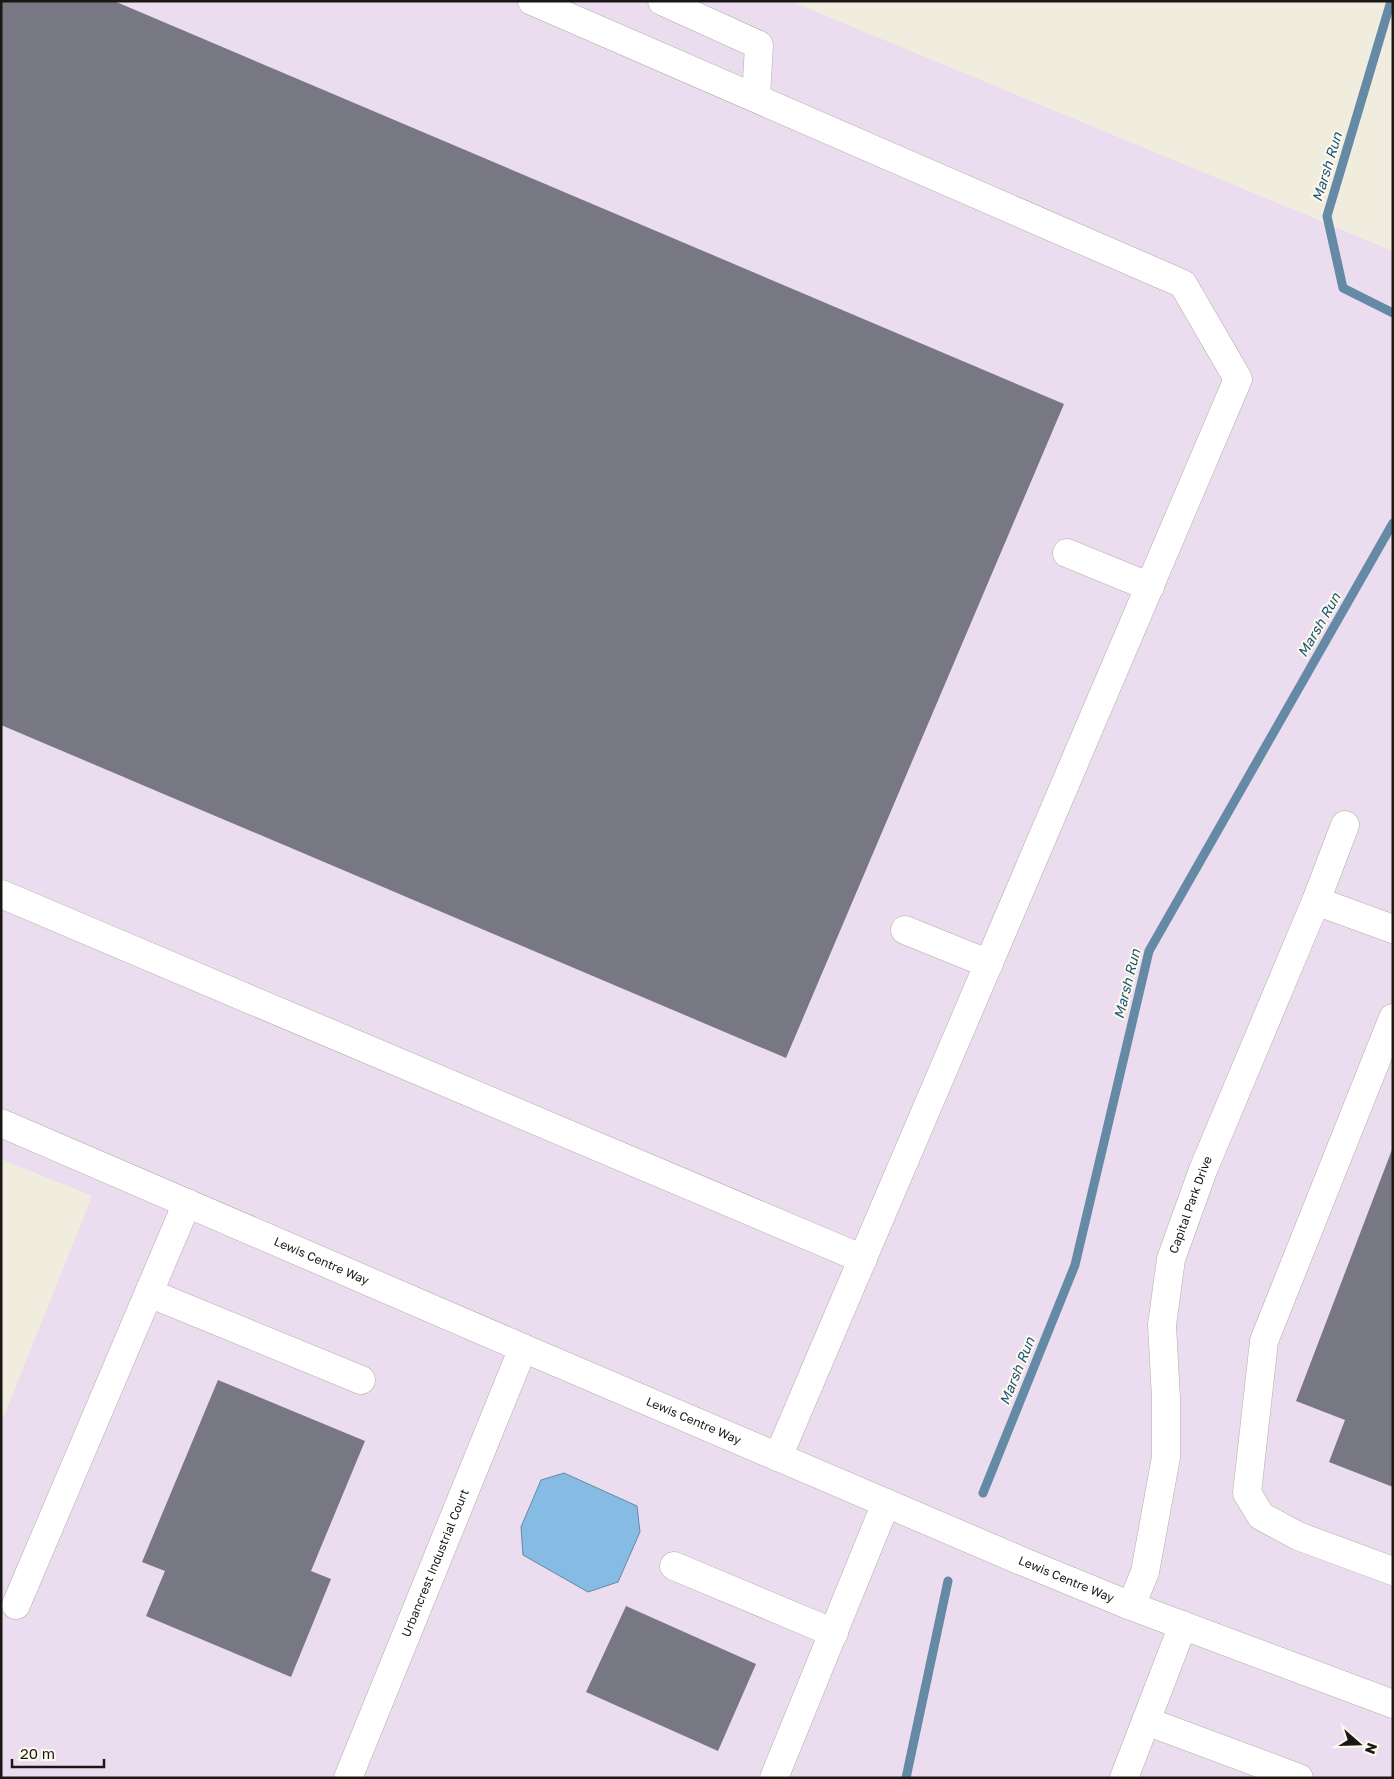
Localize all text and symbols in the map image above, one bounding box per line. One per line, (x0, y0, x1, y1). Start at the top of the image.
water label: Marsh Run (1308, 129, 1345, 203)
water label: Marsh Run (1293, 588, 1344, 660)
water label: Marsh Run (1110, 946, 1144, 1021)
street label: Capital Park Drive (1166, 1154, 1215, 1256)
street label: Lewis Centre Way (272, 1234, 372, 1288)
water label: Marsh Run (995, 1333, 1038, 1407)
street label: Lewis Centre Way (644, 1394, 744, 1447)
street label: Urbancrest Industrial Court (398, 1487, 472, 1639)
street label: Lewis Centre Way (1016, 1553, 1117, 1605)
north arrow (1334, 1719, 1384, 1769)
scale bar (12, 1736, 105, 1768)
text: N (1362, 1741, 1381, 1757)
text: 20 m (20, 1744, 55, 1762)

